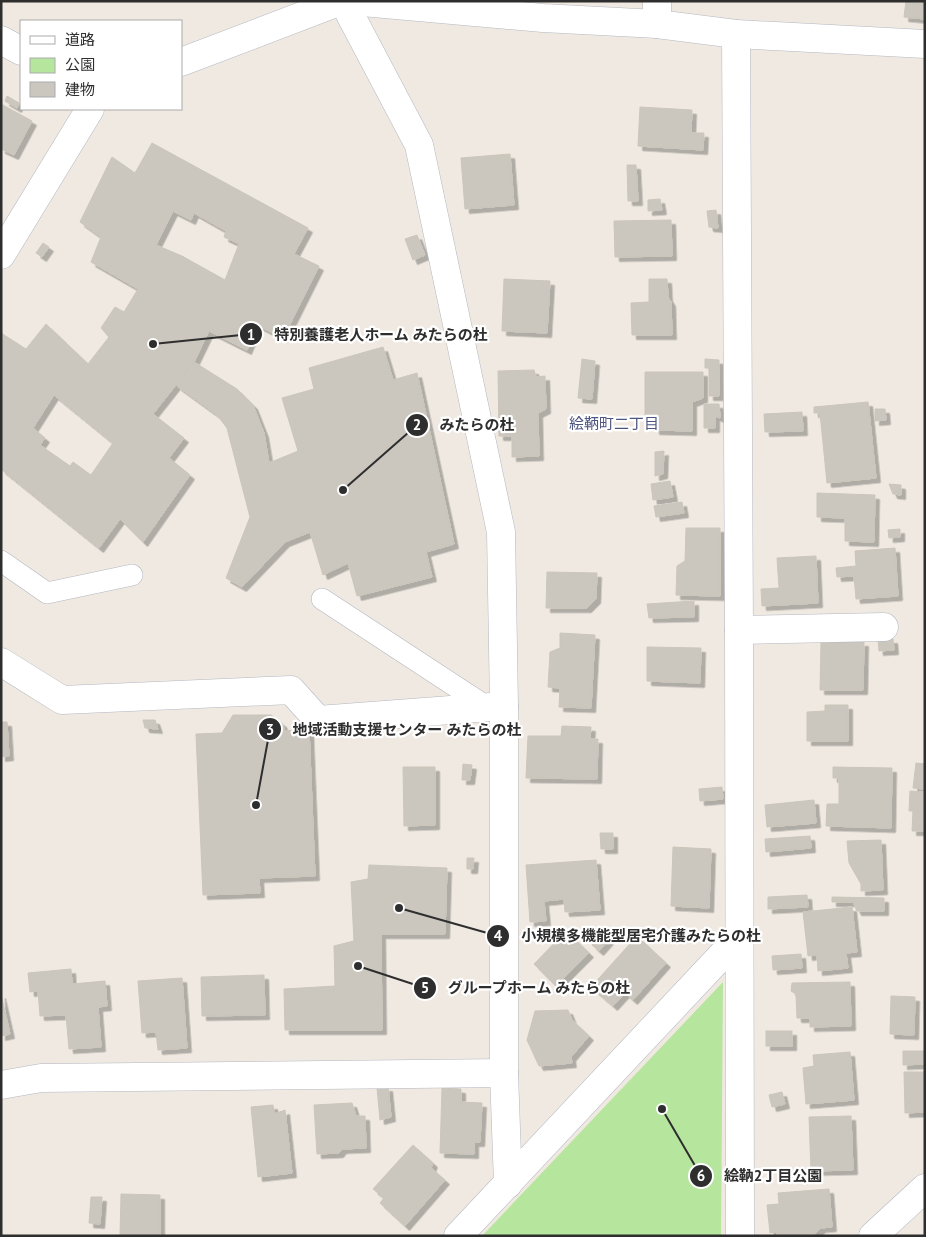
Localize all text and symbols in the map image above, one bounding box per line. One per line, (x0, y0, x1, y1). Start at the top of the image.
legend (20, 20, 182, 110)
text: 道路 (65, 30, 95, 49)
text: 公園 (65, 55, 95, 74)
text: 建物 (65, 80, 95, 99)
callout: 特別養護老人ホーム みたらの杜 (239, 319, 497, 349)
text: 1 (247, 325, 255, 344)
text: 特別養護老人ホーム みたらの杜 (274, 325, 488, 344)
callout: みたらの杜 (405, 410, 525, 440)
district label: 絵鞆町二丁目 (569, 414, 659, 433)
text: 2 (413, 415, 421, 434)
text: みたらの杜 (439, 415, 515, 434)
callout: 地域活動支援センター みたらの杜 (258, 714, 532, 744)
text: 3 (266, 720, 274, 739)
text: 地域活動支援センター みたらの杜 (293, 720, 521, 739)
callout: 小規模多機能型居宅介護みたらの杜 (486, 921, 771, 951)
text: 4 (494, 926, 503, 945)
text: 小規模多機能型居宅介護みたらの杜 (521, 926, 761, 945)
callout: グループホーム みたらの杜 (412, 973, 641, 1003)
text: 5 (421, 978, 429, 997)
text: グループホーム みたらの杜 (448, 978, 630, 997)
callout: 絵靹2丁目公園 (689, 1161, 832, 1191)
text: 6 (697, 1166, 705, 1185)
text: 絵靹2丁目公園 (724, 1166, 822, 1185)

